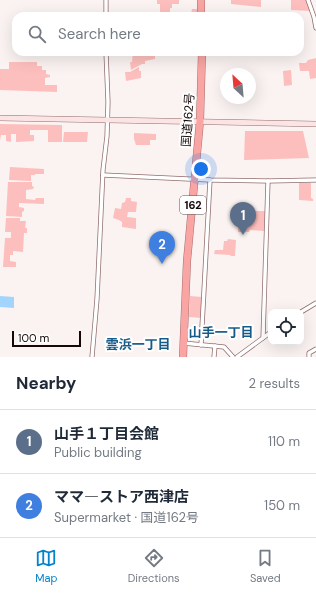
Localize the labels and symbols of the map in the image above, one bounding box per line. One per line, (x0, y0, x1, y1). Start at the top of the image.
north arrow (220, 68, 256, 104)
street label: 国道162号 (178, 93, 198, 147)
your location (191, 159, 211, 179)
road number: 162 (180, 196, 206, 214)
pin: 1 (230, 202, 256, 235)
pin: 2 (149, 231, 175, 264)
district label: 山手一丁目 (188, 324, 254, 341)
scale bar (12, 329, 81, 348)
district label: 雲浜一丁目 (105, 336, 171, 353)

